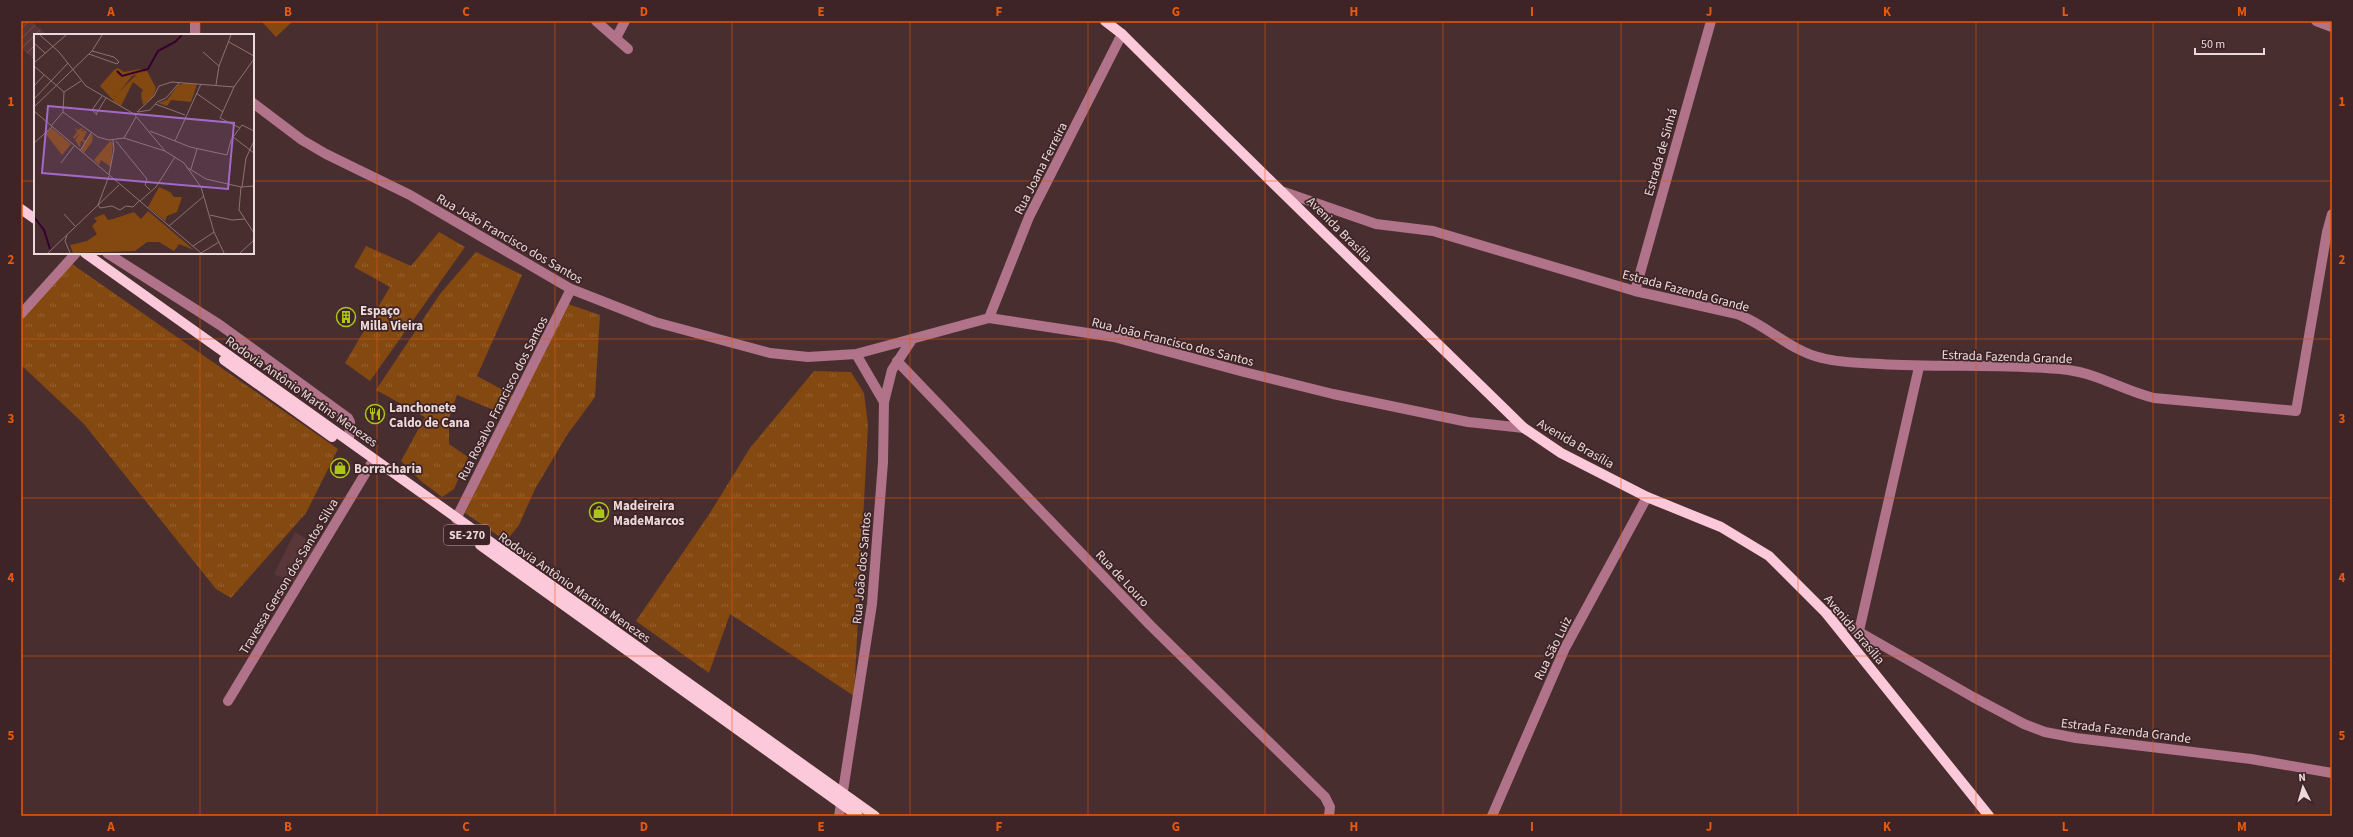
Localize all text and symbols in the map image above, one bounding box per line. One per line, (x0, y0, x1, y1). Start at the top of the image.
text: A (106, 3, 115, 21)
text: B (284, 3, 292, 21)
text: C (462, 3, 470, 21)
text: D (640, 3, 648, 21)
text: E (817, 3, 825, 21)
text: F (996, 3, 1003, 21)
text: G (1172, 3, 1180, 21)
text: H (1350, 3, 1358, 21)
text: I (1530, 3, 1534, 21)
text: J (1706, 3, 1712, 21)
text: K (1883, 3, 1892, 21)
text: L (2062, 3, 2069, 21)
text: M (2237, 3, 2247, 21)
scale bar (2195, 30, 2264, 56)
inset map (34, 34, 254, 254)
text: 50 m (2201, 36, 2225, 53)
text: 1 (8, 93, 15, 111)
text: 1 (2339, 93, 2346, 111)
street label: Estrada de Sinhá (1640, 106, 1682, 198)
street label: Rua Joana Ferreira (1010, 119, 1072, 218)
street label: Rua João Francisco dos Santos (433, 189, 587, 289)
street label: Avenida Brasília (1302, 193, 1376, 267)
text: 2 (8, 251, 15, 269)
text: 2 (2339, 251, 2346, 269)
street label: Estrada Fazenda Grande (1620, 265, 1751, 317)
place label: Espaço Milla Vieira (360, 302, 423, 335)
building icon: Espaço Milla Vieira (335, 306, 357, 328)
street label: Rua Rosalvo Francisco dos Santos (453, 313, 553, 484)
street label: Rua João Francisco dos Santos (1090, 313, 1256, 371)
street label: Rodovia Antônio Martins Menezes (222, 332, 382, 452)
street label: Estrada Fazenda Grande (1941, 346, 2073, 368)
place label: Lanchonete Caldo de Cana (389, 399, 470, 432)
restaurant icon: Lanchonete Caldo de Cana (364, 403, 386, 425)
text: 3 (8, 410, 15, 428)
text: 3 (2339, 410, 2346, 428)
street label: Avenida Brasília (1534, 415, 1617, 473)
shop icon: Borracharia (329, 457, 351, 479)
place label: Borracharia (354, 460, 422, 478)
street label: Travessa Gerson dos Santos Silva (235, 495, 343, 658)
place label: Madeireira MadeMarcos (613, 497, 685, 530)
shop icon: Madeireira MadeMarcos (588, 501, 610, 523)
street label: Rua João dos Santos (848, 511, 876, 625)
road number: SE-270 (444, 525, 490, 545)
street label: Rodovia Antônio Martins Menezes (495, 528, 655, 648)
street label: Rua de Louro (1091, 546, 1153, 611)
text: 4 (8, 569, 15, 587)
text: 4 (2339, 569, 2346, 587)
street label: Avenida Brasília (1820, 591, 1889, 668)
street label: Rua São Luiz (1530, 613, 1576, 683)
street label: Estrada Fazenda Grande (2060, 714, 2192, 748)
text: 5 (8, 727, 15, 745)
text: 5 (2339, 727, 2346, 745)
north arrow (2283, 767, 2323, 807)
text: N (2298, 770, 2306, 785)
text: A (106, 818, 115, 836)
text: B (284, 818, 292, 836)
text: C (462, 818, 470, 836)
text: D (640, 818, 648, 836)
text: E (817, 818, 825, 836)
text: F (996, 818, 1003, 836)
text: G (1172, 818, 1180, 836)
text: H (1350, 818, 1358, 836)
text: I (1530, 818, 1534, 836)
text: J (1706, 818, 1712, 836)
text: K (1883, 818, 1892, 836)
text: L (2062, 818, 2069, 836)
text: M (2237, 818, 2247, 836)

